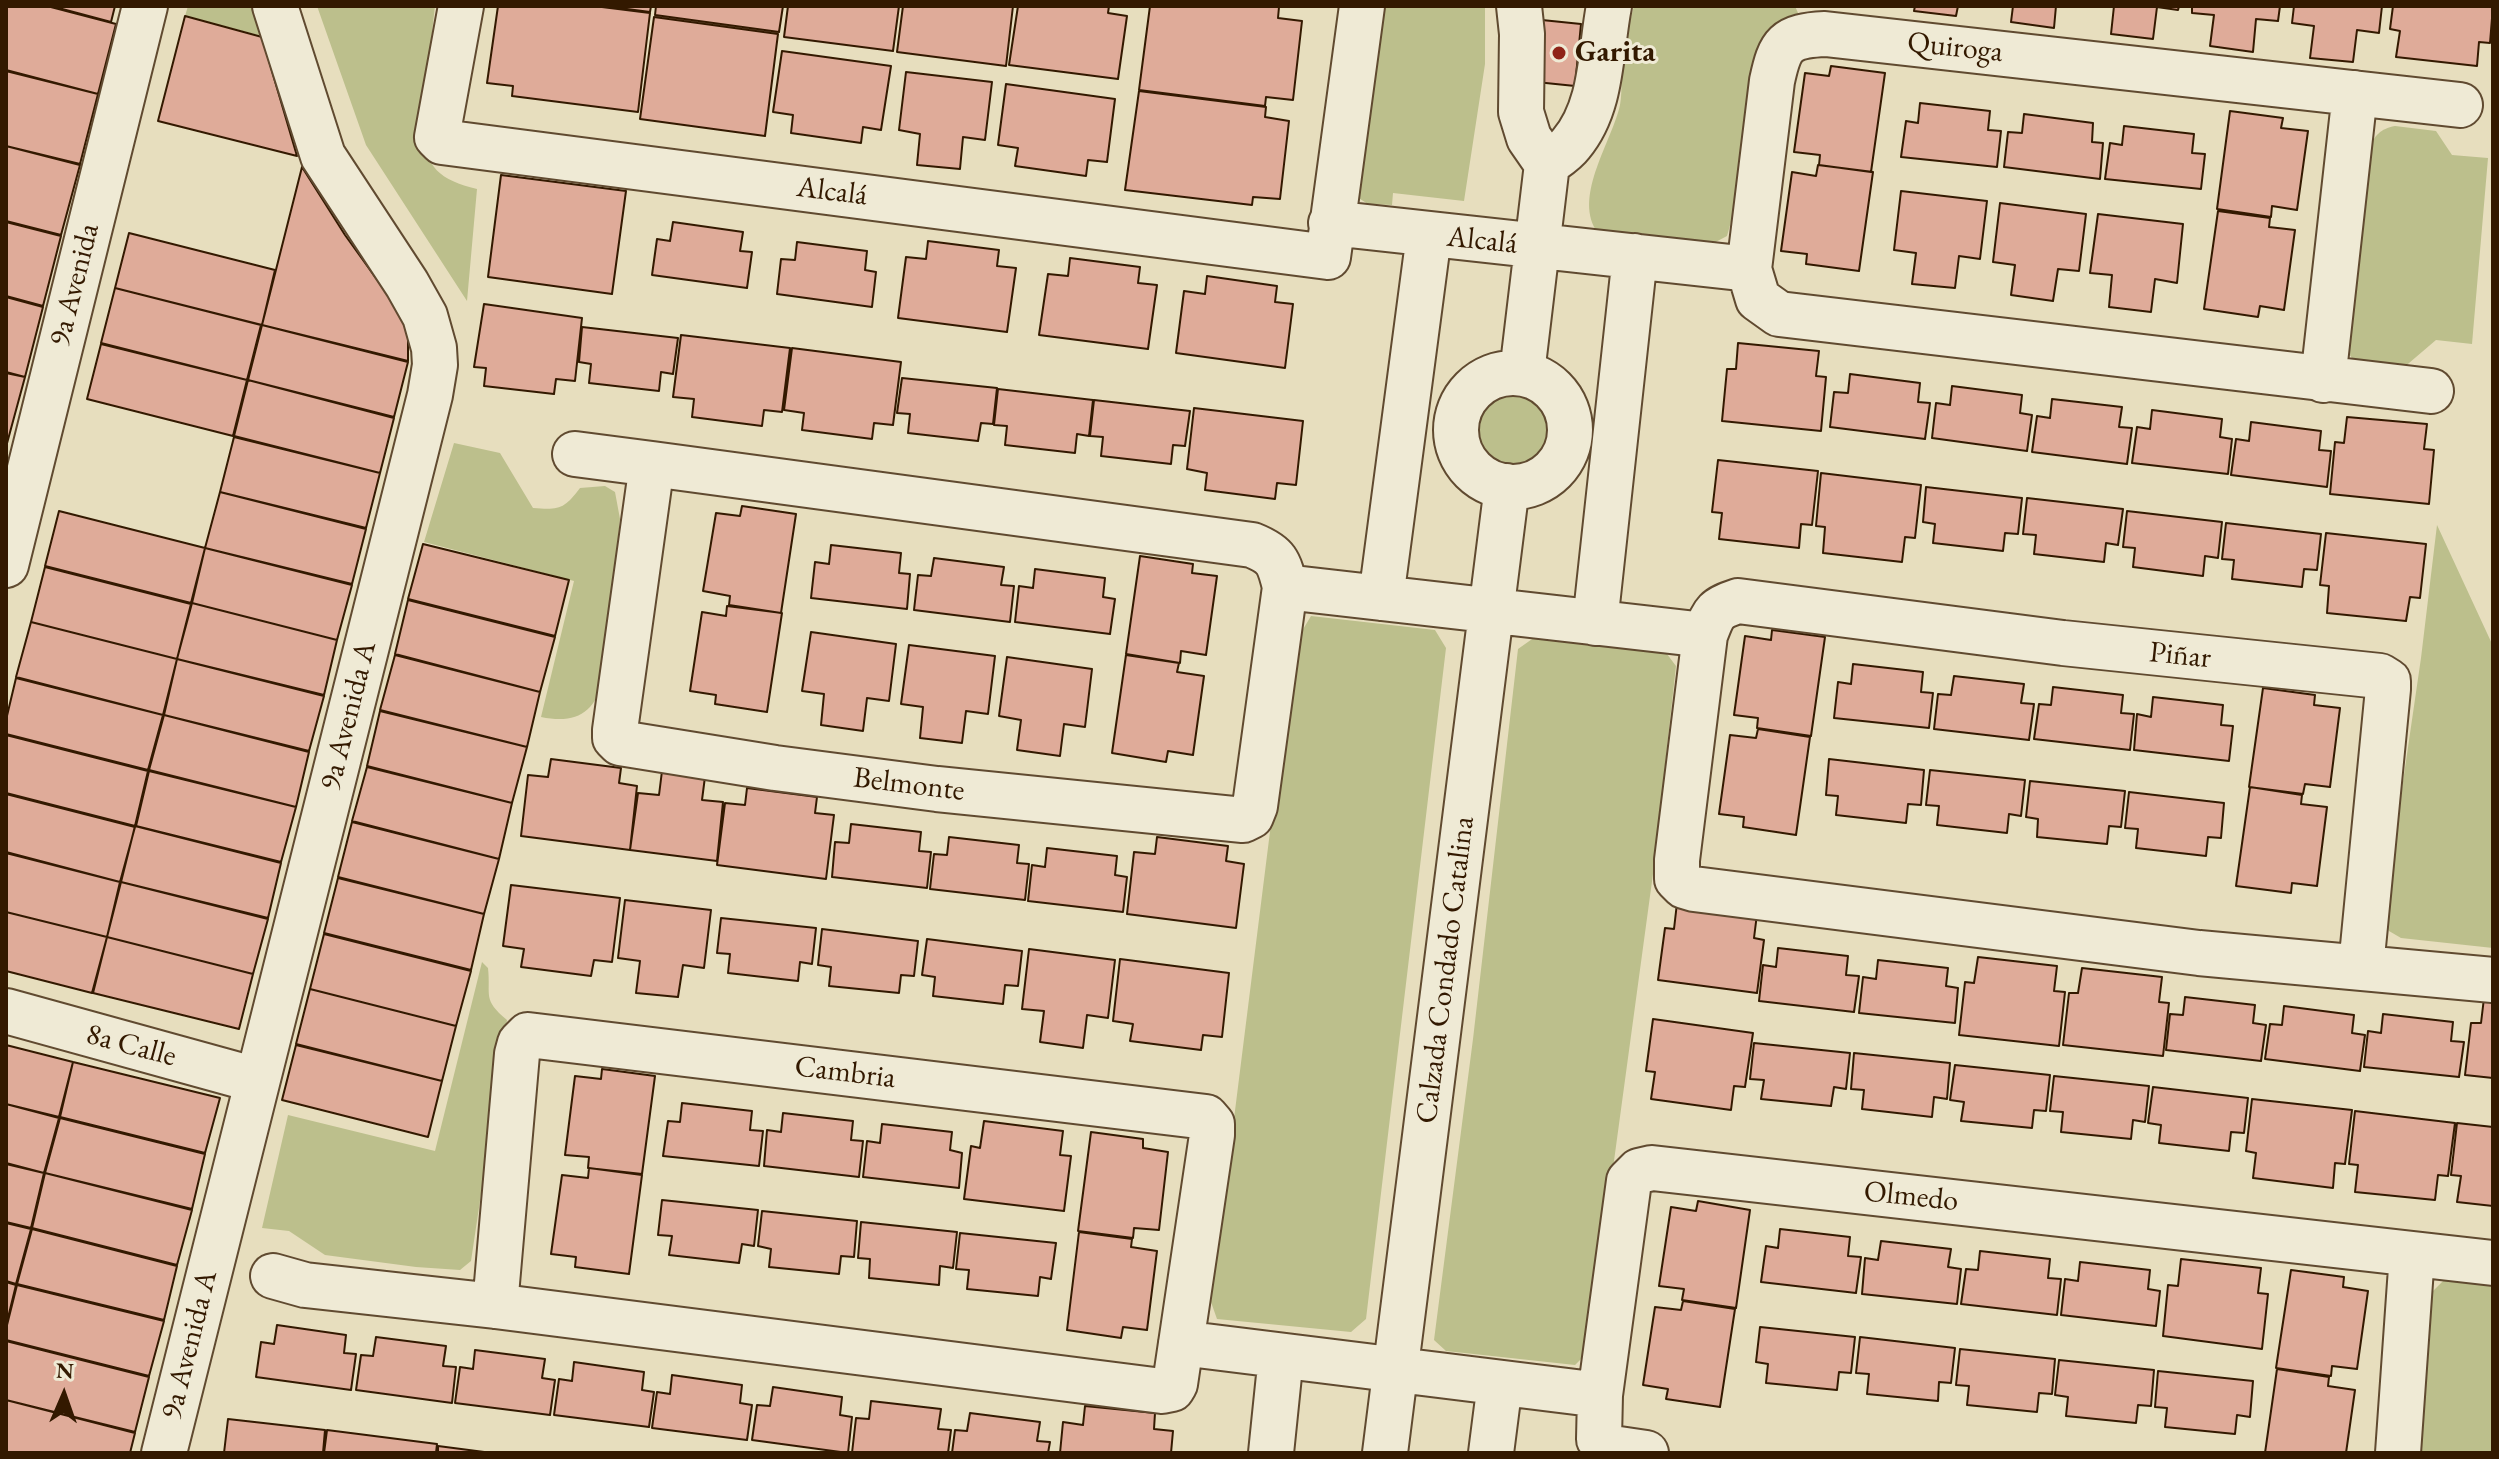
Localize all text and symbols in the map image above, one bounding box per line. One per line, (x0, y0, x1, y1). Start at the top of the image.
street label: Quiroga (1905, 25, 2005, 71)
place label: Garita (1575, 35, 1655, 71)
marker: Garita (1550, 44, 1568, 62)
street label: Alcalá (795, 170, 869, 214)
street label: Alcalá (1445, 219, 1519, 263)
street label: 9a Avenida (42, 220, 108, 350)
street label: Piñar (2147, 635, 2213, 677)
street label: 9a Avenida A (313, 638, 385, 794)
street label: Belmonte (851, 760, 967, 810)
street label: Calzada Condado Catalina (1409, 814, 1483, 1126)
street label: 8a Calle (82, 1017, 180, 1075)
street label: Cambria (792, 1049, 898, 1097)
street label: Olmedo (1862, 1174, 1960, 1220)
street label: 9a Avenida A (154, 1267, 226, 1423)
north arrow (24, 1355, 104, 1435)
text: N (55, 1356, 74, 1385)

